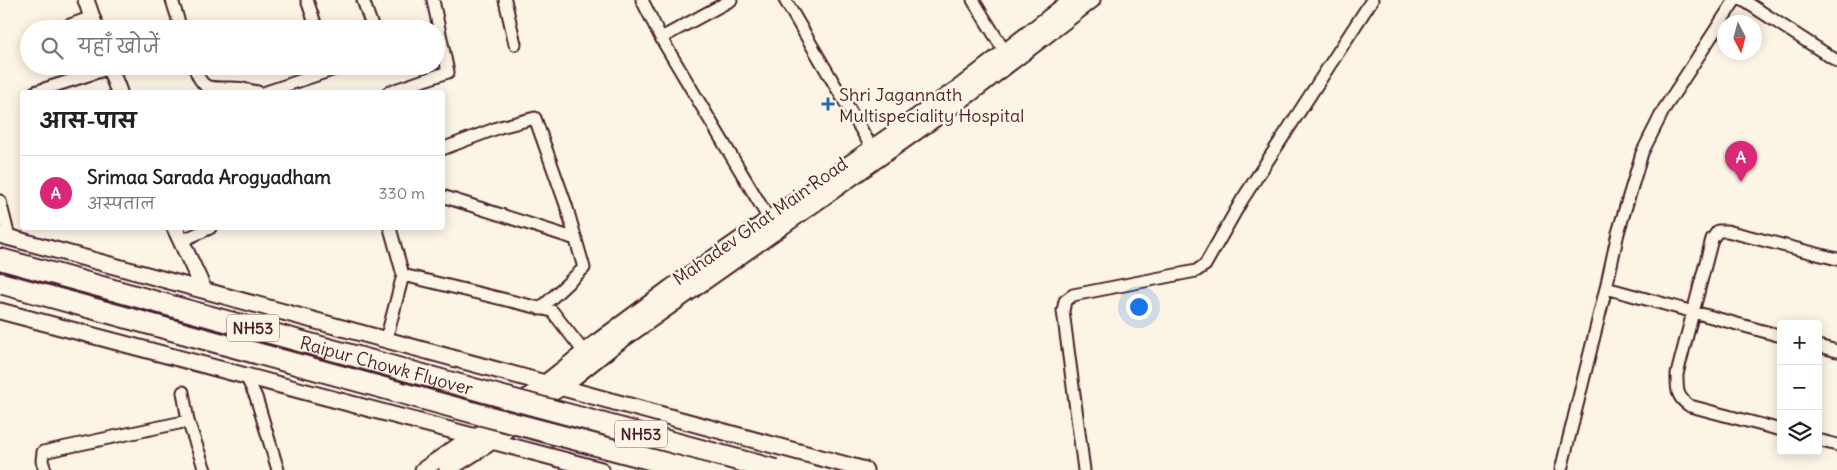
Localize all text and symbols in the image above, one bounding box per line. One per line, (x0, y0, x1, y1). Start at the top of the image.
north arrow (1717, 15, 1762, 60)
search box (20, 20, 445, 75)
icon: search (38, 34, 66, 62)
text: यहाँ खोजें (78, 34, 159, 58)
place label: Shri Jagannath Multispeciality Hospital (839, 83, 1024, 127)
marker: Shri Jagannath Multispeciality Hospital (821, 97, 835, 111)
text: आस-पास (40, 107, 137, 134)
pin: A (1725, 141, 1757, 182)
street label: Mahadev Ghat Main Road (668, 152, 852, 290)
text: Srimaa Sarada Arogyadham (87, 165, 331, 189)
text: A (51, 183, 61, 203)
text: 330 m (378, 183, 425, 203)
text: अस्पताल (87, 193, 155, 213)
your location (1126, 294, 1152, 320)
road number: NH53 (227, 314, 279, 342)
map controls (1777, 320, 1822, 455)
button: + (1777, 320, 1822, 365)
street label: Raipur Chowk Flyover (298, 330, 476, 400)
button: − (1777, 365, 1822, 410)
button: layers (1777, 410, 1822, 455)
road number: NH53 (615, 420, 667, 448)

